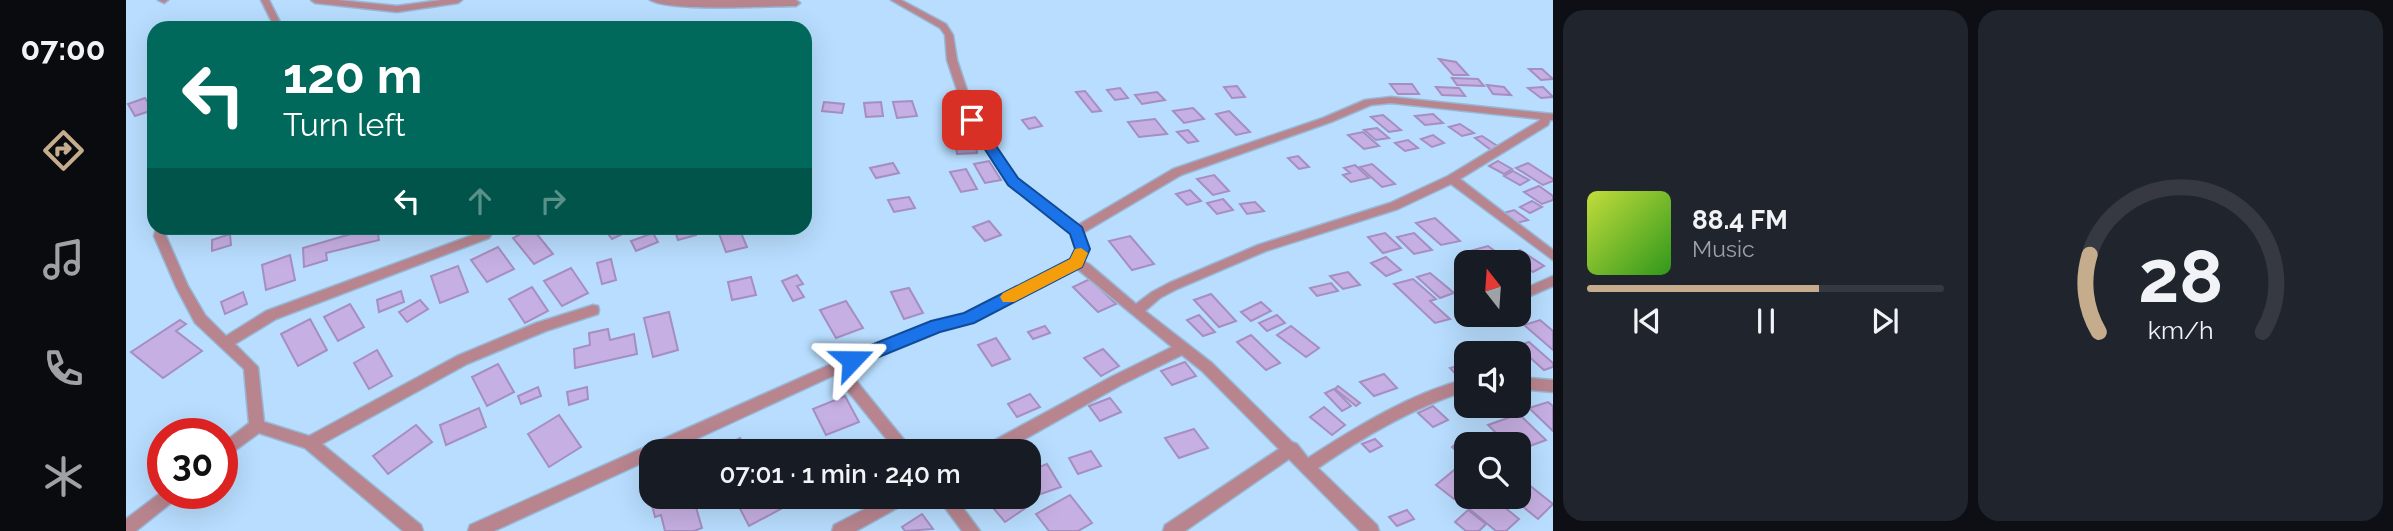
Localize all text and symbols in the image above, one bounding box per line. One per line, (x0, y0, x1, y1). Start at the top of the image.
text: 07:00 (21, 30, 105, 67)
text: 120 m (283, 47, 422, 104)
icon: left (168, 49, 259, 140)
pin (942, 90, 1002, 150)
icon: arrive (953, 101, 991, 139)
text: Turn left (283, 106, 405, 143)
icon: directions (39, 126, 88, 175)
icon: left (388, 182, 426, 220)
icon: ahead (461, 182, 499, 220)
icon: right (534, 182, 572, 220)
text: 88.4 FM (1692, 205, 1788, 235)
text: 28 (2138, 234, 2223, 319)
icon: music (39, 235, 88, 284)
text: Music (1692, 235, 1755, 262)
north arrow (1454, 250, 1531, 327)
map controls (1454, 250, 1531, 509)
icon: previous (1628, 302, 1666, 340)
icon: pause (1747, 302, 1785, 340)
icon: next (1866, 302, 1904, 340)
text: km/h (2148, 314, 2213, 344)
position arrow (815, 323, 889, 397)
button: sound (1454, 341, 1531, 418)
icon: phone (39, 344, 88, 393)
speed limit sign: 30 (147, 418, 238, 509)
button: search (1454, 432, 1531, 509)
icon: climate (39, 452, 88, 501)
text: 07:01 · 1 min · 240 m (720, 459, 961, 489)

